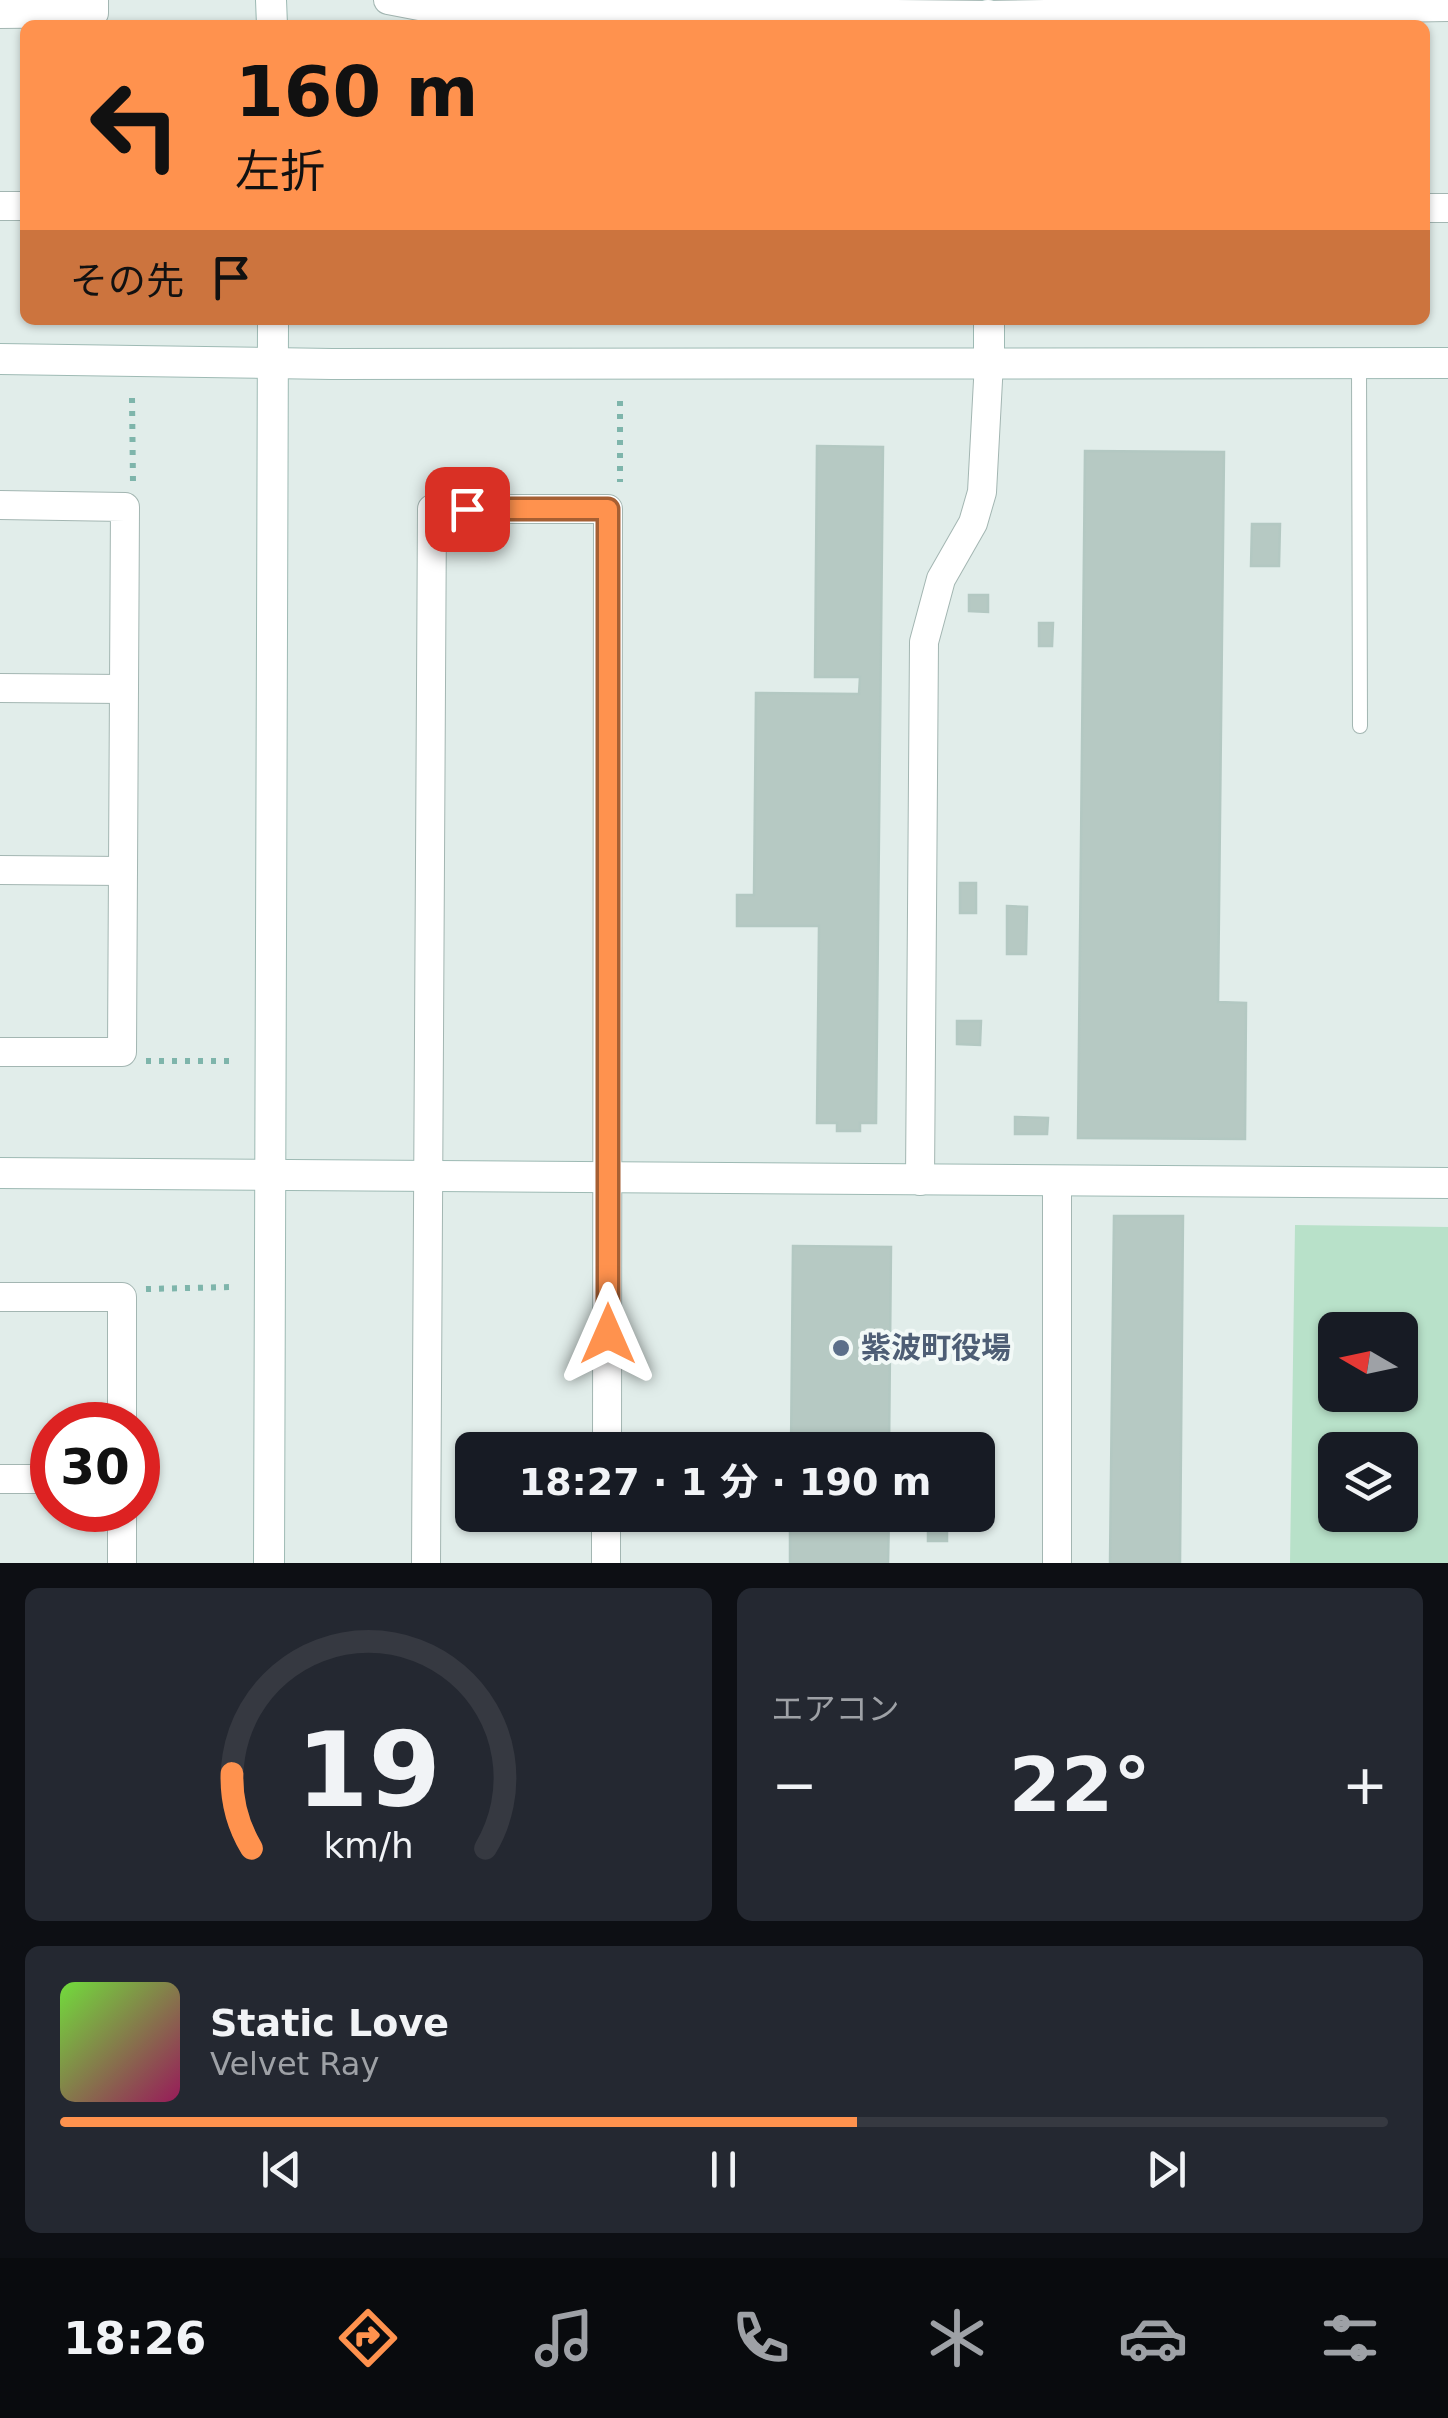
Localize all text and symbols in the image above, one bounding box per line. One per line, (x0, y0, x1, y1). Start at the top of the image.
text: 160 m (235, 51, 478, 133)
icon: left (70, 60, 200, 190)
text: 左折 (235, 145, 325, 198)
icon: arrive (204, 250, 259, 305)
text: その先 (70, 259, 184, 303)
pin (425, 467, 510, 552)
icon: arrive (440, 482, 495, 537)
position arrow (556, 1282, 660, 1386)
north arrow (1318, 1312, 1418, 1412)
map controls (1318, 1312, 1418, 1532)
place label: 紫波町役場 (861, 1330, 1011, 1365)
marker: 紫波町役場 (830, 1337, 852, 1359)
speed limit sign: 30 (30, 1402, 160, 1532)
button: layers (1318, 1432, 1418, 1532)
text: 18:27 · 1 分 · 190 m (519, 1460, 931, 1504)
text: エアコン (772, 1690, 900, 1728)
text: 19 (296, 1709, 441, 1831)
text: 22° (1009, 1741, 1151, 1829)
text: − (772, 1753, 818, 1817)
text: + (1342, 1753, 1388, 1817)
text: km/h (323, 1825, 413, 1866)
text: Static Love (210, 2001, 449, 2045)
text: Velvet Ray (210, 2045, 379, 2083)
icon: previous (254, 2142, 309, 2197)
icon: pause (696, 2142, 751, 2197)
icon: next (1139, 2142, 1194, 2197)
icon: directions (333, 2303, 403, 2373)
icon: music (529, 2303, 599, 2373)
icon: phone (726, 2303, 796, 2373)
icon: climate (922, 2303, 992, 2373)
icon: car (1118, 2303, 1188, 2373)
icon: filters (1315, 2303, 1385, 2373)
text: 18:26 (63, 2312, 206, 2365)

